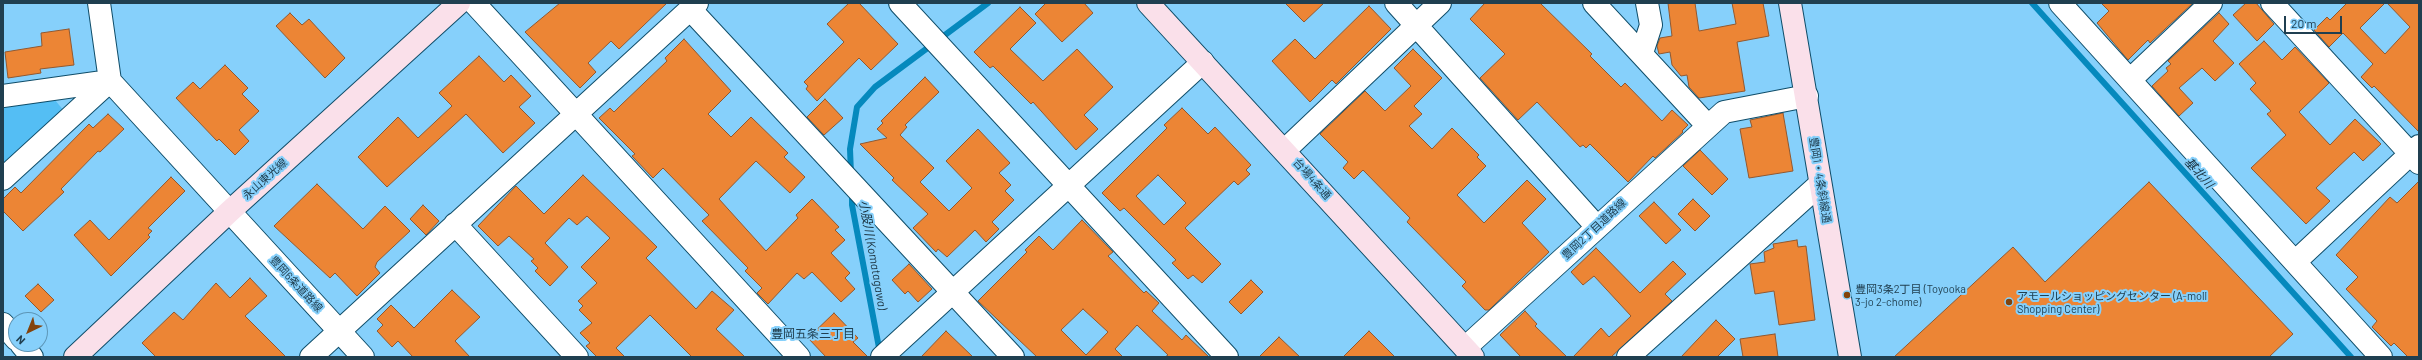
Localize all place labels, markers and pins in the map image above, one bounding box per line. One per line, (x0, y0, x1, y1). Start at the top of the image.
place label: 豊岡3条2丁目 (Toyooka 3-jo 2-chome) (1855, 282, 1966, 308)
place label: アモールショッピングセンター (A-moll Shopping Center) (2017, 289, 2207, 315)
marker: 豊岡3条2丁目 (Toyooka 3-jo 2-chome) (1842, 290, 1852, 300)
marker: アモールショッピングセンター (A-moll Shopping Center) (2004, 297, 2014, 307)

